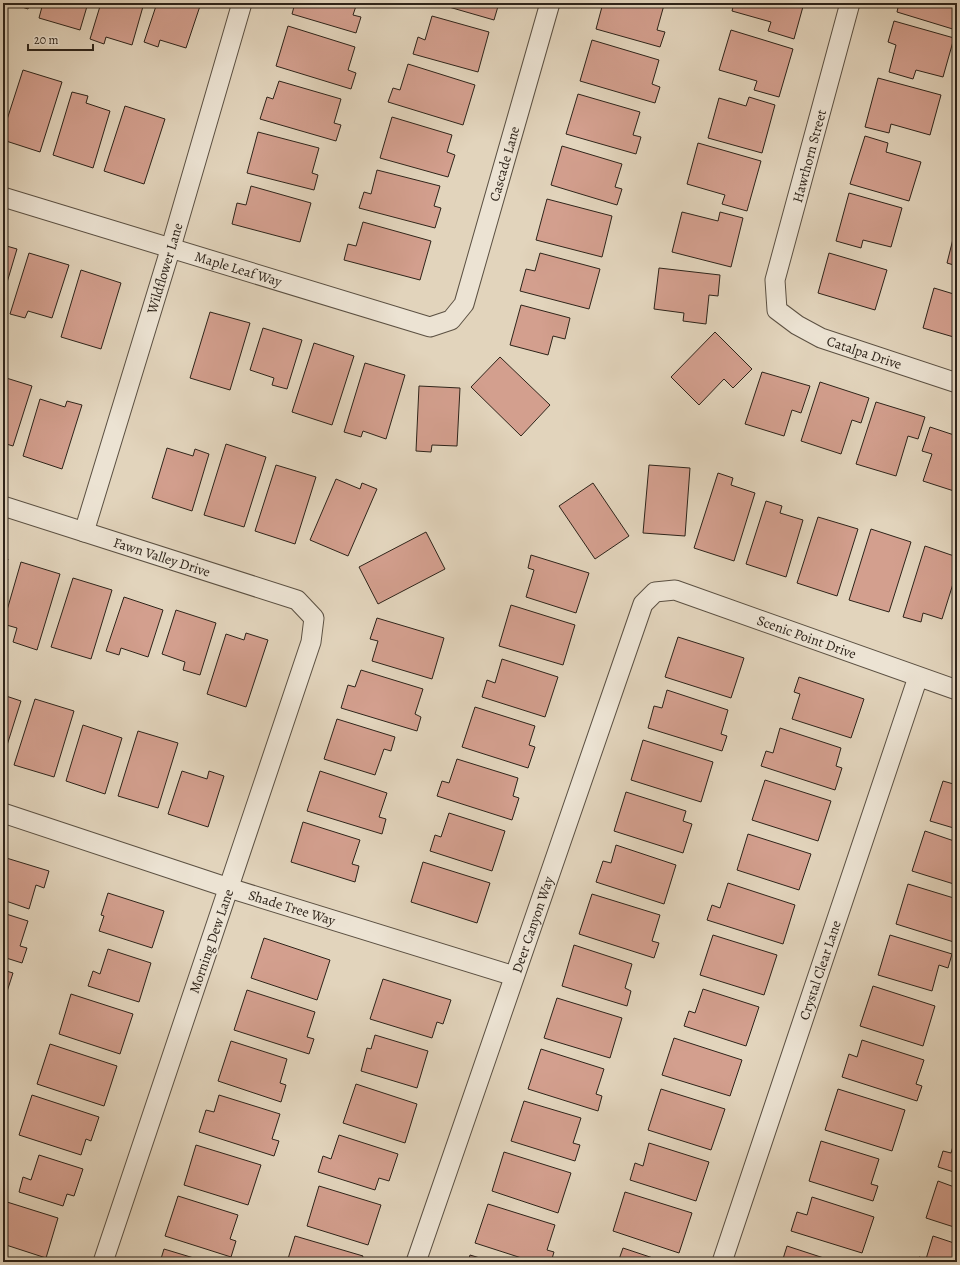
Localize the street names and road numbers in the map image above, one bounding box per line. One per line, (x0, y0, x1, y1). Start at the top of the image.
street label: Hawthorn Street (788, 107, 831, 205)
street label: Cascade Lane (485, 124, 524, 204)
street label: Wildflower Lane (142, 221, 188, 317)
street label: Maple Leaf Way (192, 247, 285, 292)
street label: Catalpa Drive (824, 332, 904, 374)
street label: Fawn Valley Drive (111, 533, 213, 582)
street label: Scenic Point Drive (754, 611, 859, 664)
street label: Deer Canyon Way (507, 873, 559, 976)
street label: Morning Dew Lane (185, 886, 238, 996)
street label: Shade Tree Way (246, 886, 338, 931)
street label: Crystal Clear Lane (795, 918, 846, 1022)

